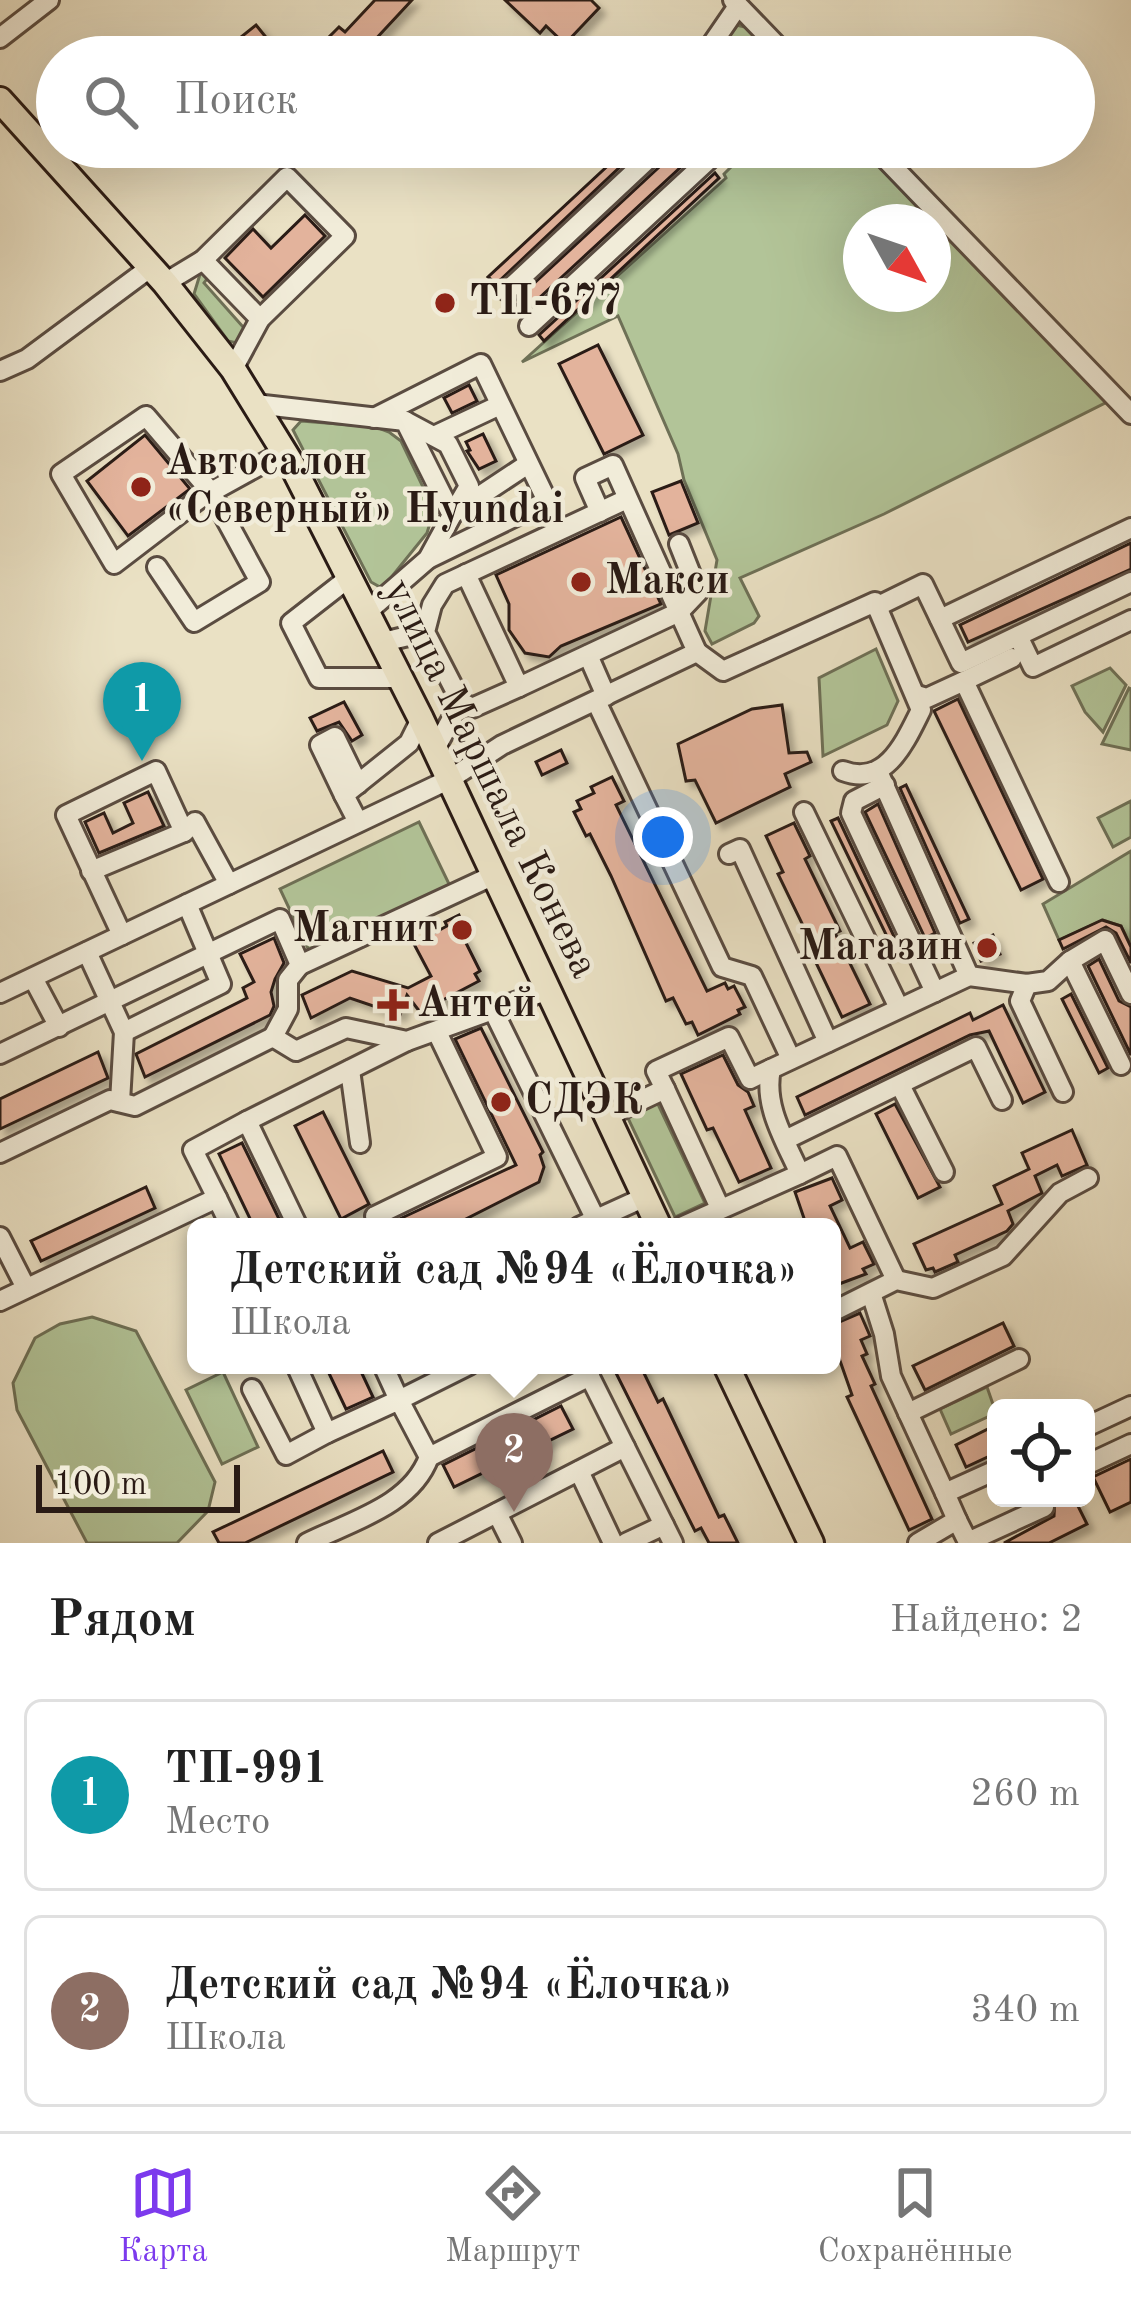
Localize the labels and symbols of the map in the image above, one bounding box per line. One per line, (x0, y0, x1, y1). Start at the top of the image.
north arrow (843, 204, 951, 312)
place label: ТП-677 (469, 282, 622, 324)
marker: ТП-677 (432, 290, 458, 316)
place label: Автосалон «Северный» Hyundai (165, 442, 564, 532)
marker: Автосалон «Северный» Hyundai (128, 474, 154, 500)
place label: Макси (605, 561, 730, 603)
marker: Макси (568, 569, 594, 595)
street label: улица Маршала Конева (375, 573, 605, 985)
pin: 1 (103, 662, 181, 761)
your location (633, 807, 693, 867)
place label: Магнит (293, 909, 438, 951)
marker: Магнит (449, 917, 475, 943)
place label: Магазин (798, 927, 963, 969)
marker: Магазин (974, 935, 1000, 961)
place label: Антей (417, 984, 537, 1026)
marker: Антей (380, 992, 406, 1018)
place label: СДЭК (525, 1080, 643, 1123)
marker: СДЭК (488, 1089, 514, 1115)
pin: 2 (475, 1413, 553, 1512)
scale bar (36, 1459, 240, 1512)

